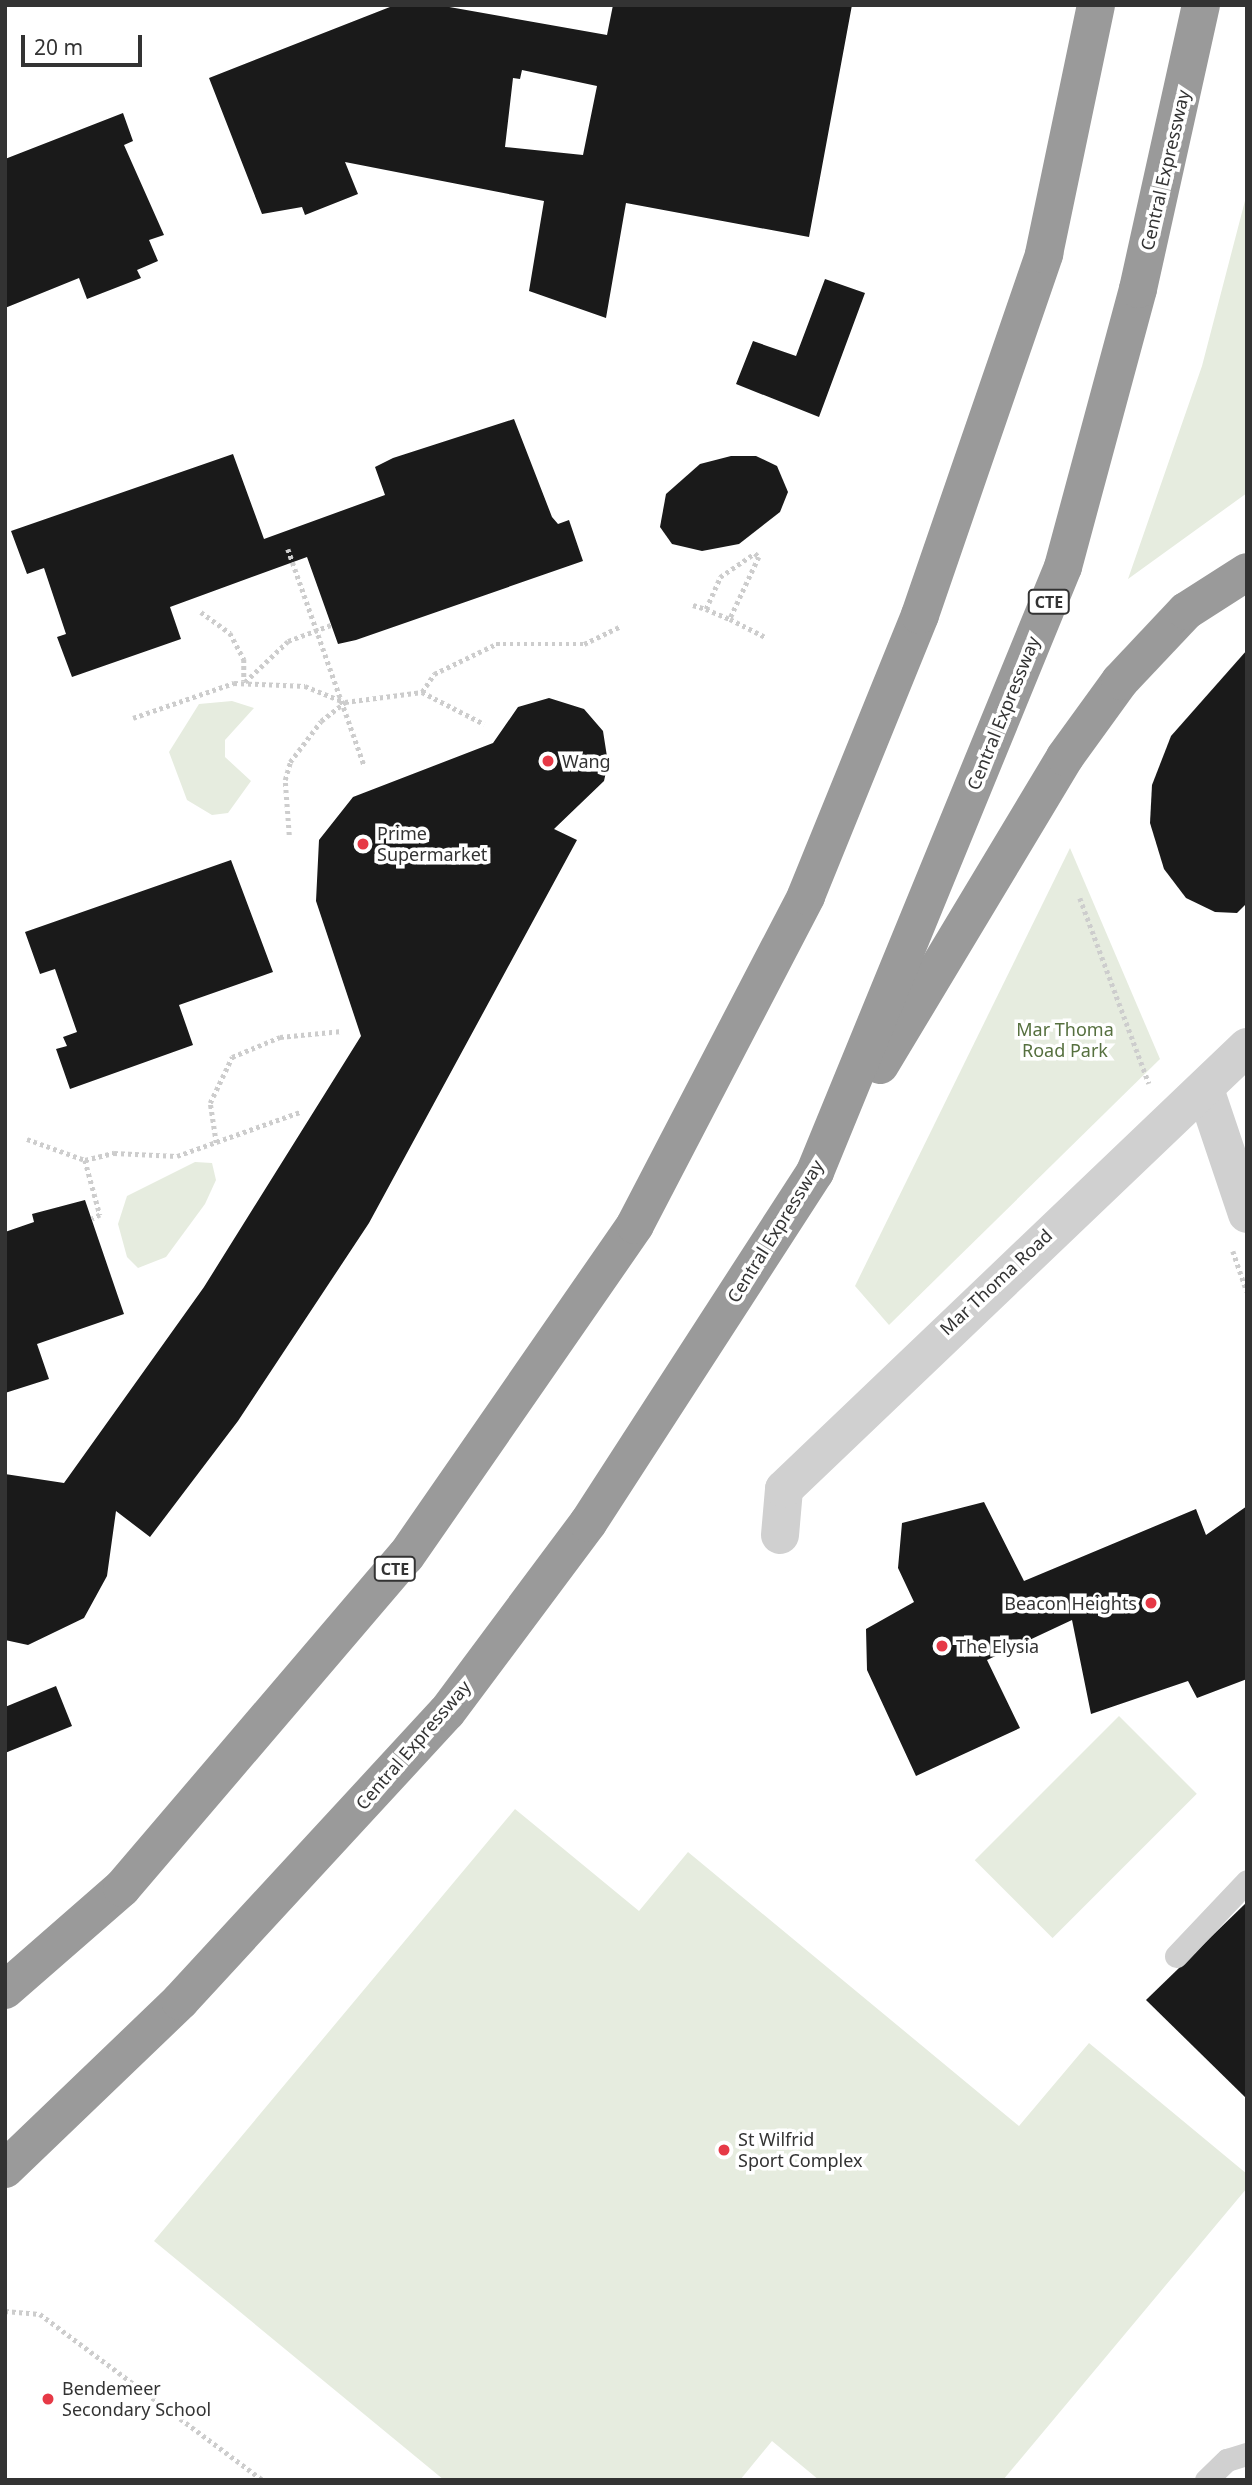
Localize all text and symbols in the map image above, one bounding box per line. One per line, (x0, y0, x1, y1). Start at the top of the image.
scale bar (24, 21, 145, 65)
text: 20 m (34, 33, 83, 61)
street label: Central Expressway (1136, 88, 1194, 252)
road number: CTE (1026, 590, 1072, 614)
street label: Central Expressway (962, 633, 1044, 793)
place label: Wang (562, 750, 611, 772)
marker: Wang (540, 753, 556, 769)
place label: Prime Supermarket (377, 823, 487, 866)
marker: Prime Supermarket (355, 836, 371, 852)
park label: Mar Thoma Road Park (1016, 1019, 1114, 1062)
street label: Central Expressway (722, 1156, 828, 1306)
street label: Mar Thoma Road (935, 1225, 1057, 1339)
road number: CTE (372, 1556, 418, 1582)
place label: Beacon Heights (1004, 1592, 1137, 1614)
marker: Beacon Heights (1143, 1595, 1159, 1611)
place label: The Elysia (956, 1635, 1039, 1657)
marker: The Elysia (934, 1638, 950, 1654)
street label: Central Expressway (351, 1676, 475, 1814)
place label: St Wilfrid Sport Complex (738, 2129, 863, 2172)
marker: St Wilfrid Sport Complex (716, 2142, 732, 2158)
place label: Bendemeer Secondary School (62, 2378, 211, 2420)
marker: Bendemeer Secondary School (40, 2391, 56, 2407)

